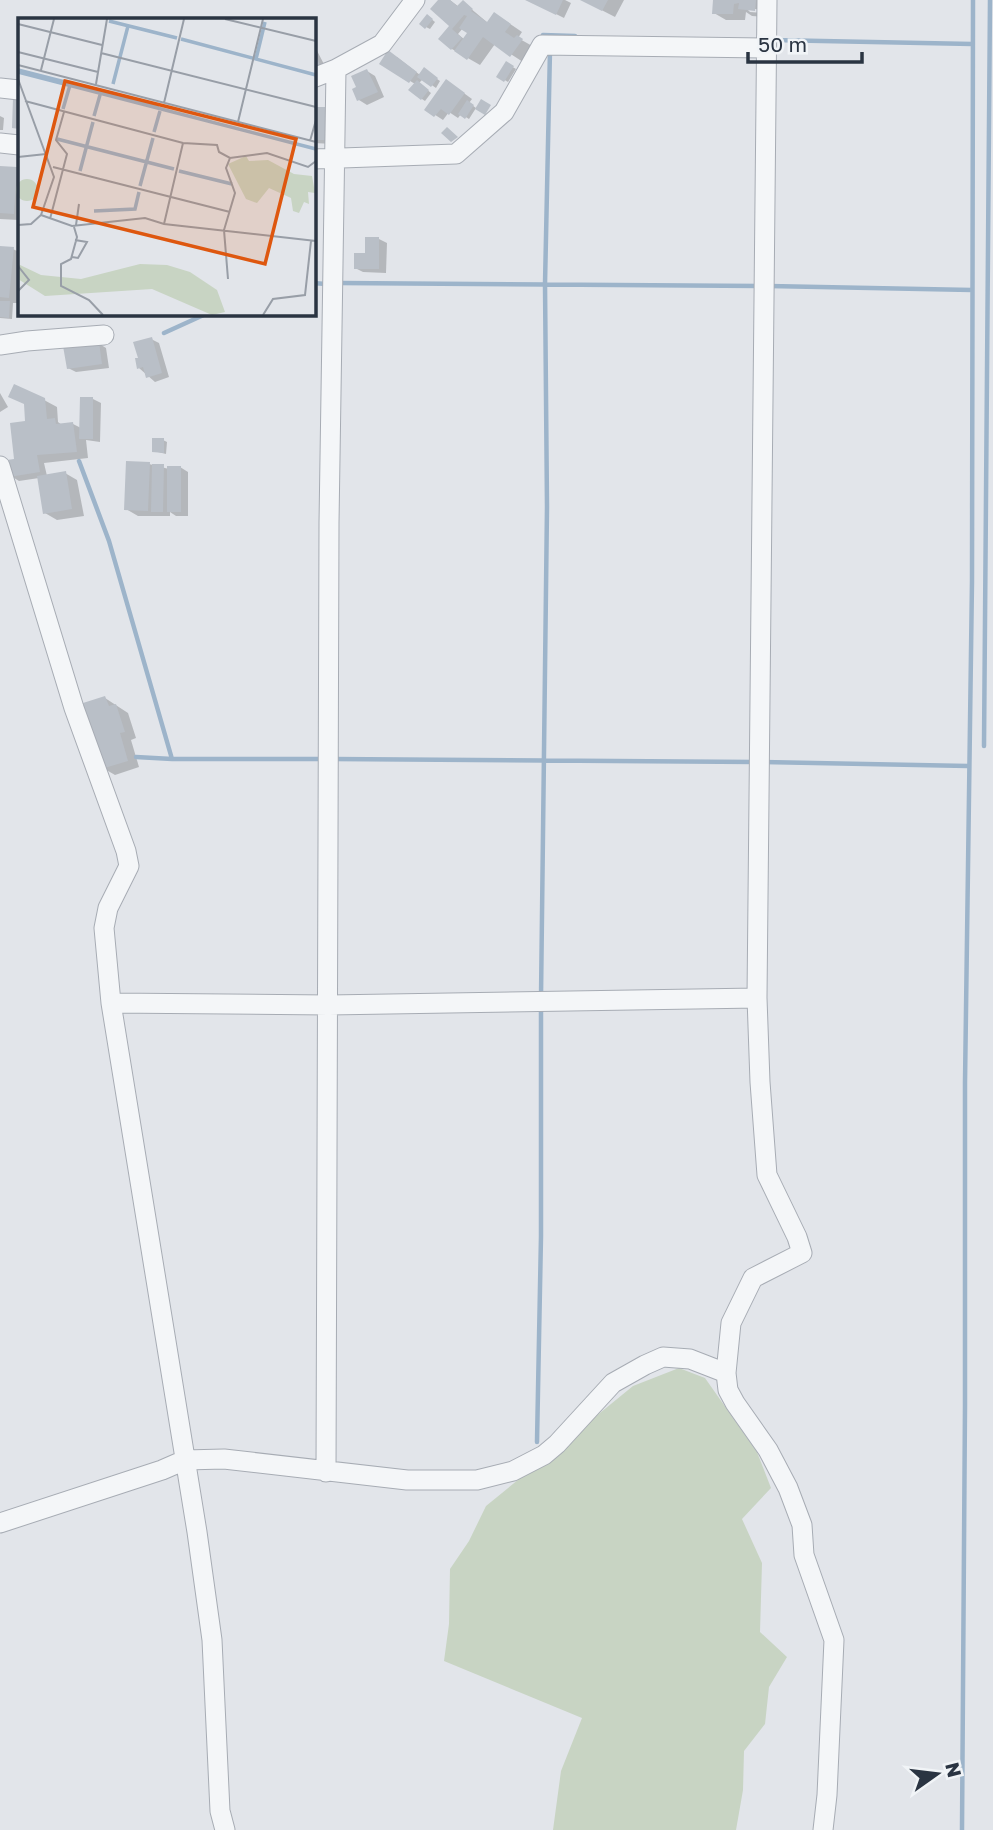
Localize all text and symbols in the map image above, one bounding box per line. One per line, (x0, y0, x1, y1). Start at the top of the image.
inset map (18, 18, 315, 315)
scale bar (748, 21, 862, 65)
text: 50 m (758, 31, 807, 57)
north arrow (902, 1739, 972, 1809)
text: N (941, 1760, 967, 1780)

